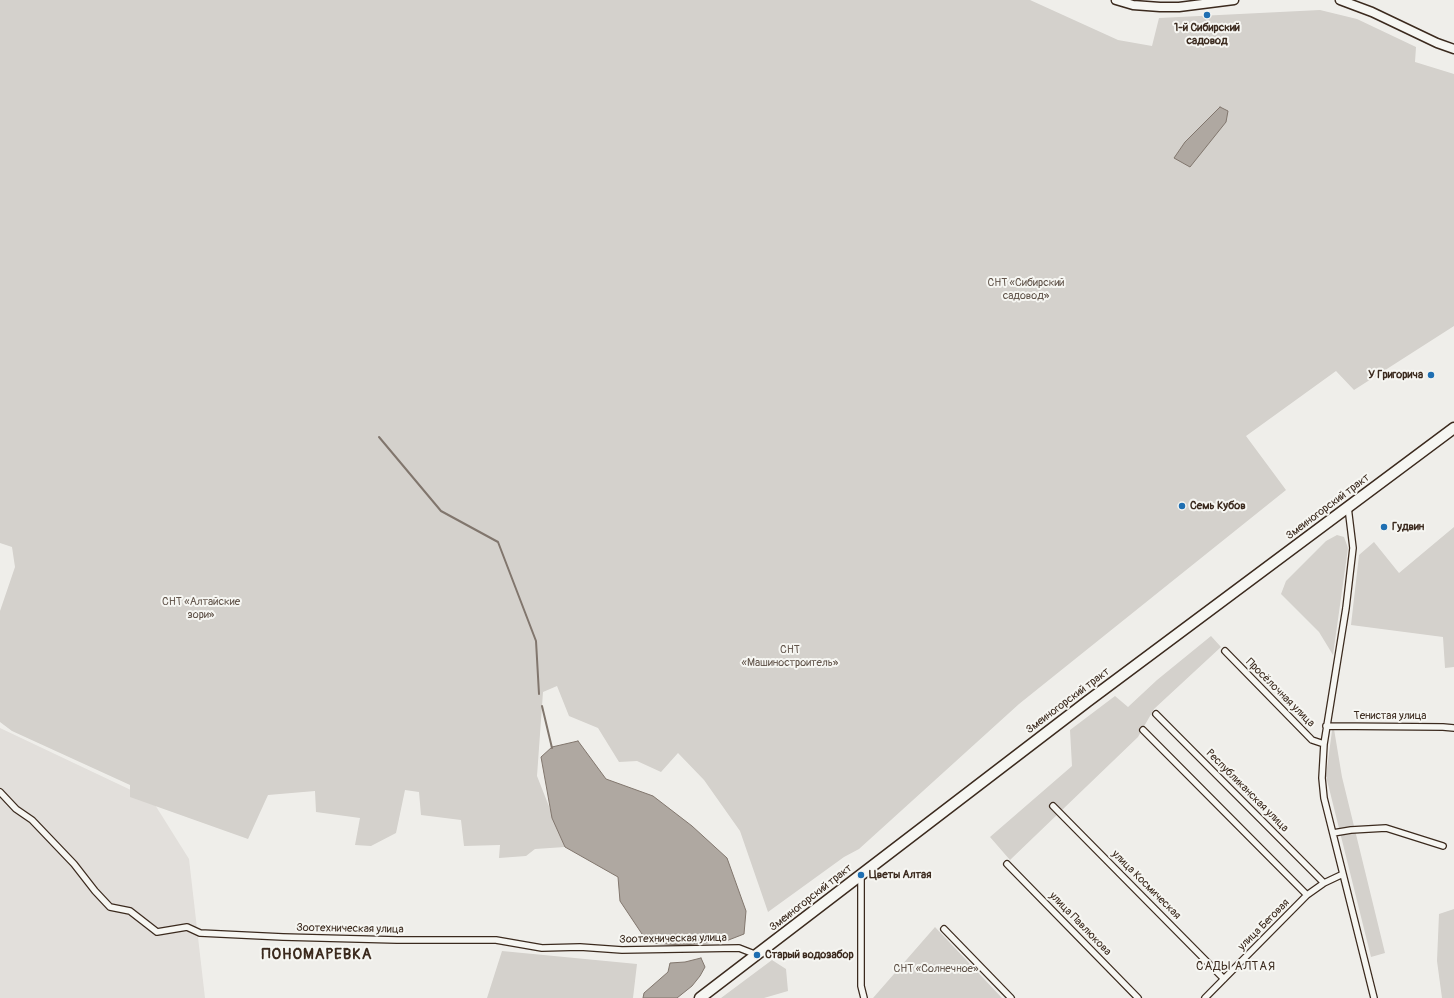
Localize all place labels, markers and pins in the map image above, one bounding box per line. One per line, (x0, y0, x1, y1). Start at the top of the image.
marker: 1-й Сибирский садовод (1202, 10, 1212, 20)
place label: 1-й Сибирский садовод (1174, 21, 1240, 47)
place label: У Григорича (1368, 368, 1423, 382)
marker: У Григорича (1426, 370, 1436, 380)
place label: Семь Кубов (1190, 499, 1246, 513)
marker: Семь Кубов (1177, 501, 1187, 511)
place label: Гудвин (1392, 520, 1424, 534)
marker: Гудвин (1379, 522, 1389, 532)
place label: Цветы Алтая (869, 868, 931, 882)
marker: Цветы Алтая (856, 870, 866, 880)
place label: Старый водозабор (765, 948, 854, 962)
marker: Старый водозабор (752, 950, 762, 960)

